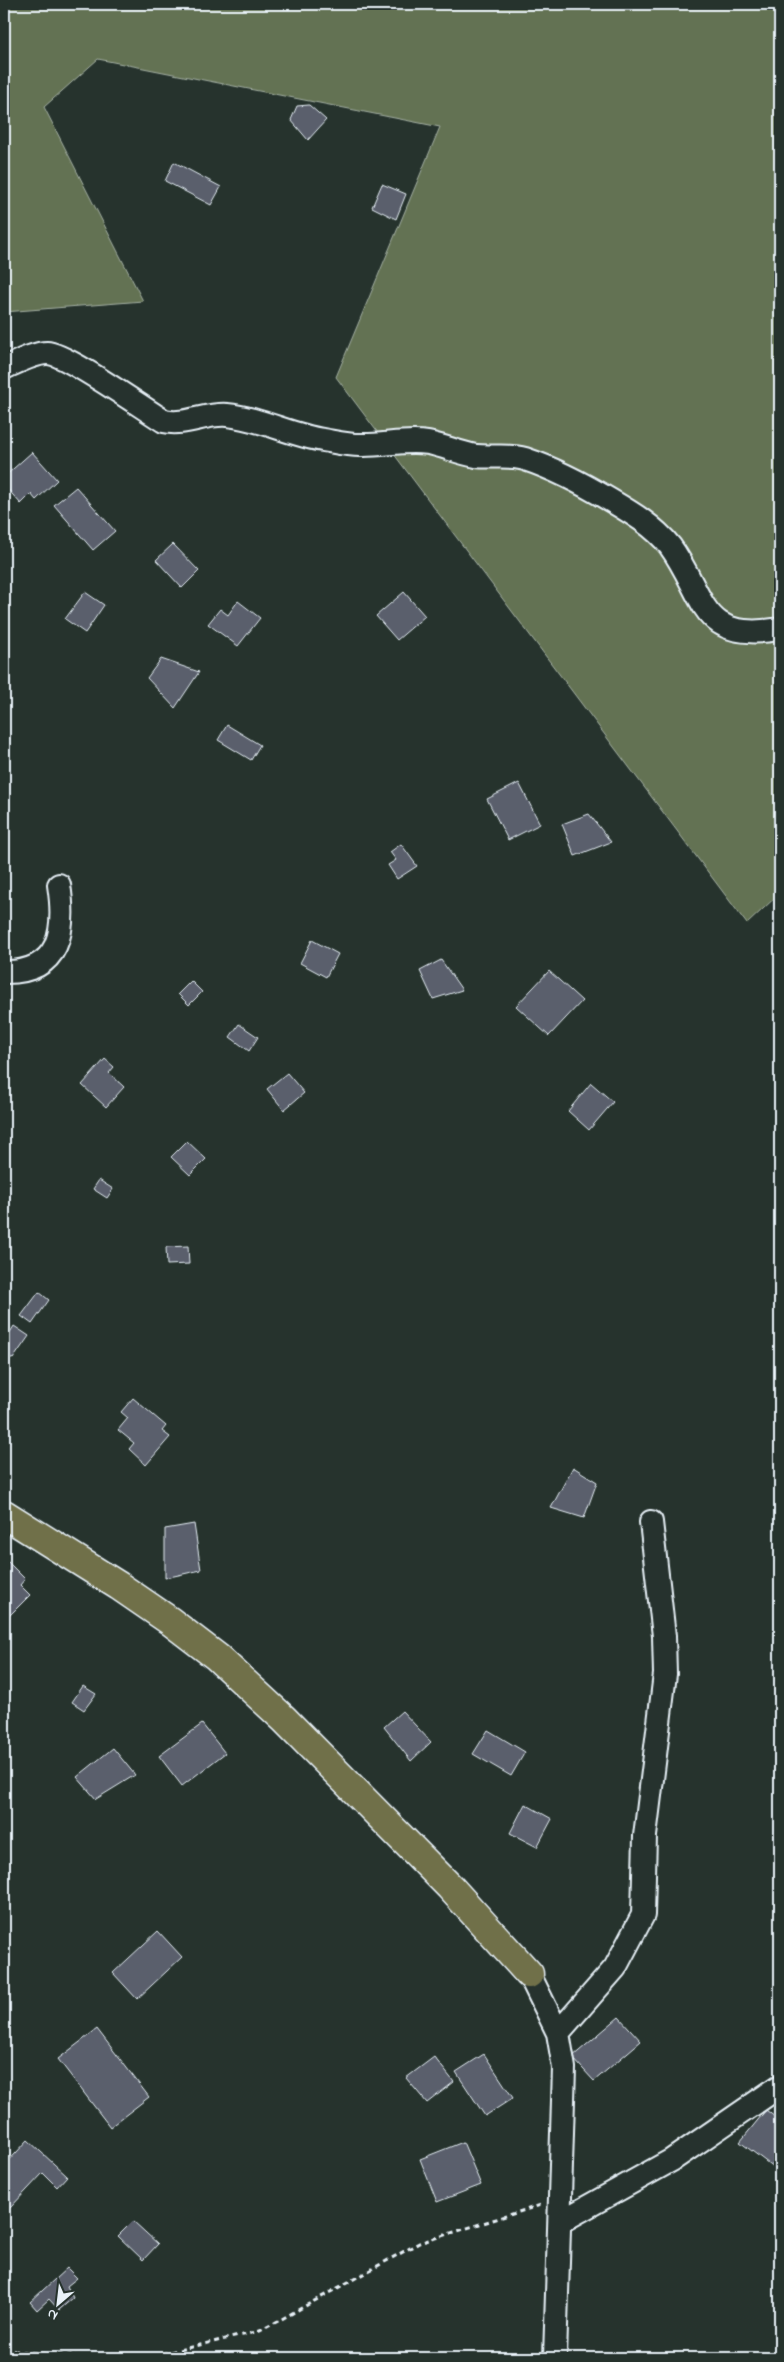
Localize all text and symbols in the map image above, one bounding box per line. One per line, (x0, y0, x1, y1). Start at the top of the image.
north arrow (32, 2280, 82, 2330)
text: N (43, 2303, 62, 2326)

